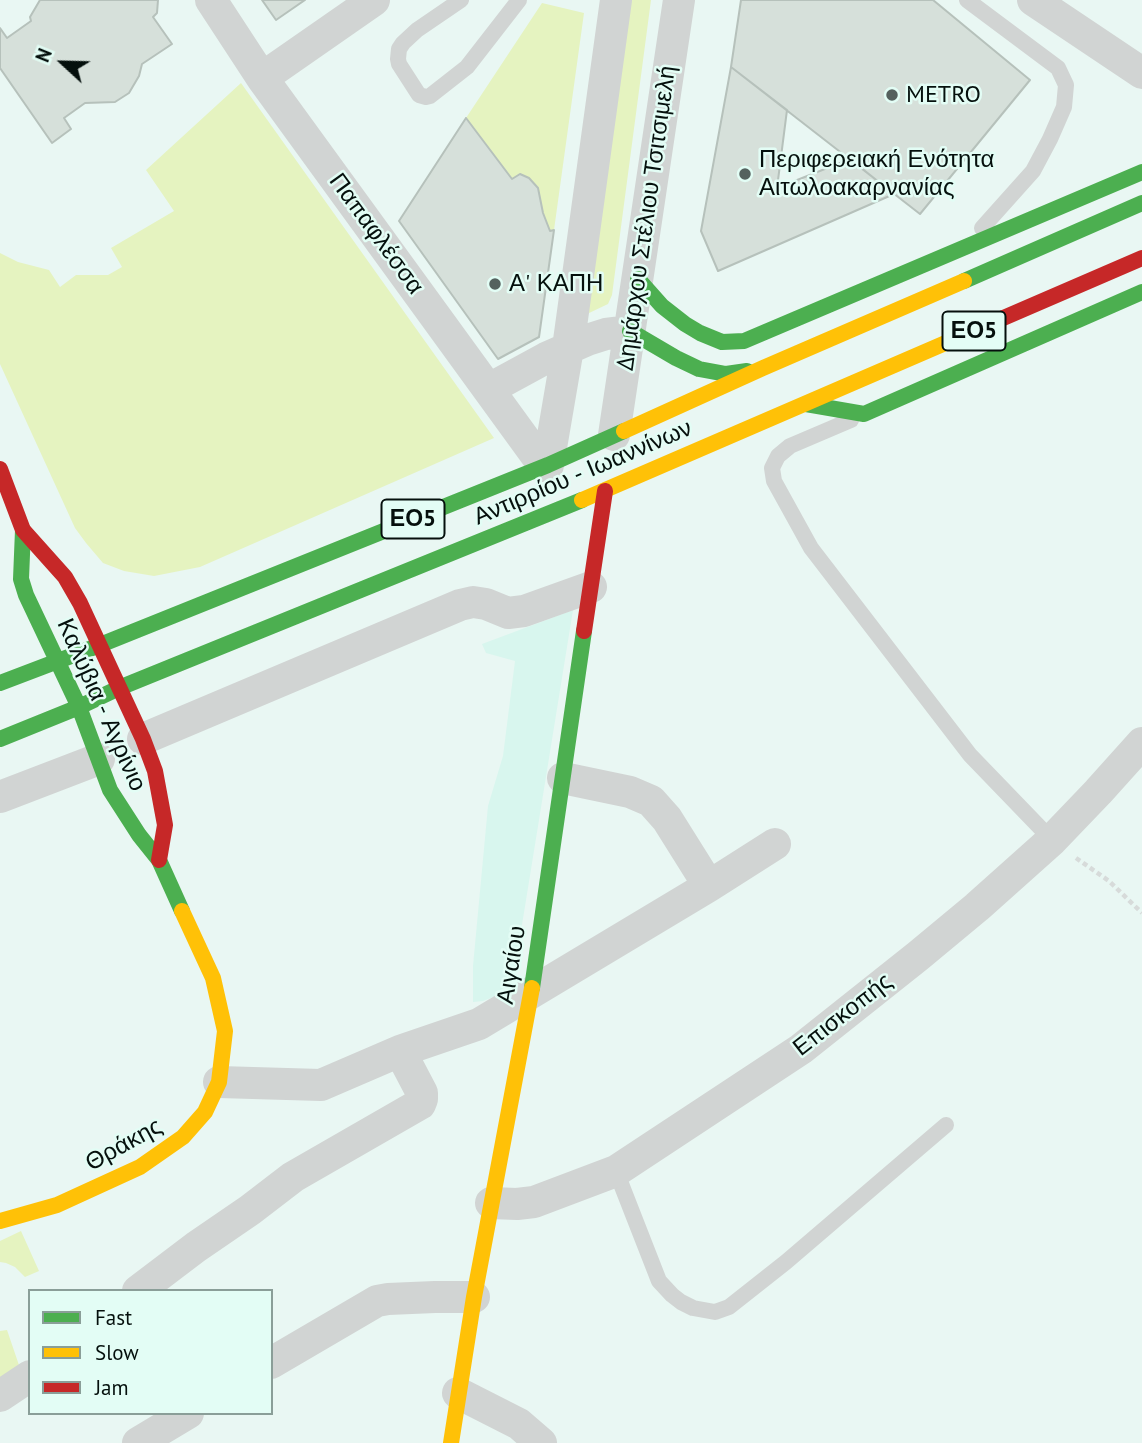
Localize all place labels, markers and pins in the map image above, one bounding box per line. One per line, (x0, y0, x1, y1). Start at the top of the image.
place label: METRO (906, 81, 981, 109)
marker: METRO (884, 87, 900, 103)
place label: Περιφερειακή Ενότητα Αιτωλοακαρνανίας (759, 146, 994, 202)
marker: Περιφερειακή Ενότητα Αιτωλοακαρνανίας (737, 166, 753, 182)
place label: Α' ΚΑΠΗ (509, 270, 603, 298)
marker: Α' ΚΑΠΗ (487, 276, 503, 292)

